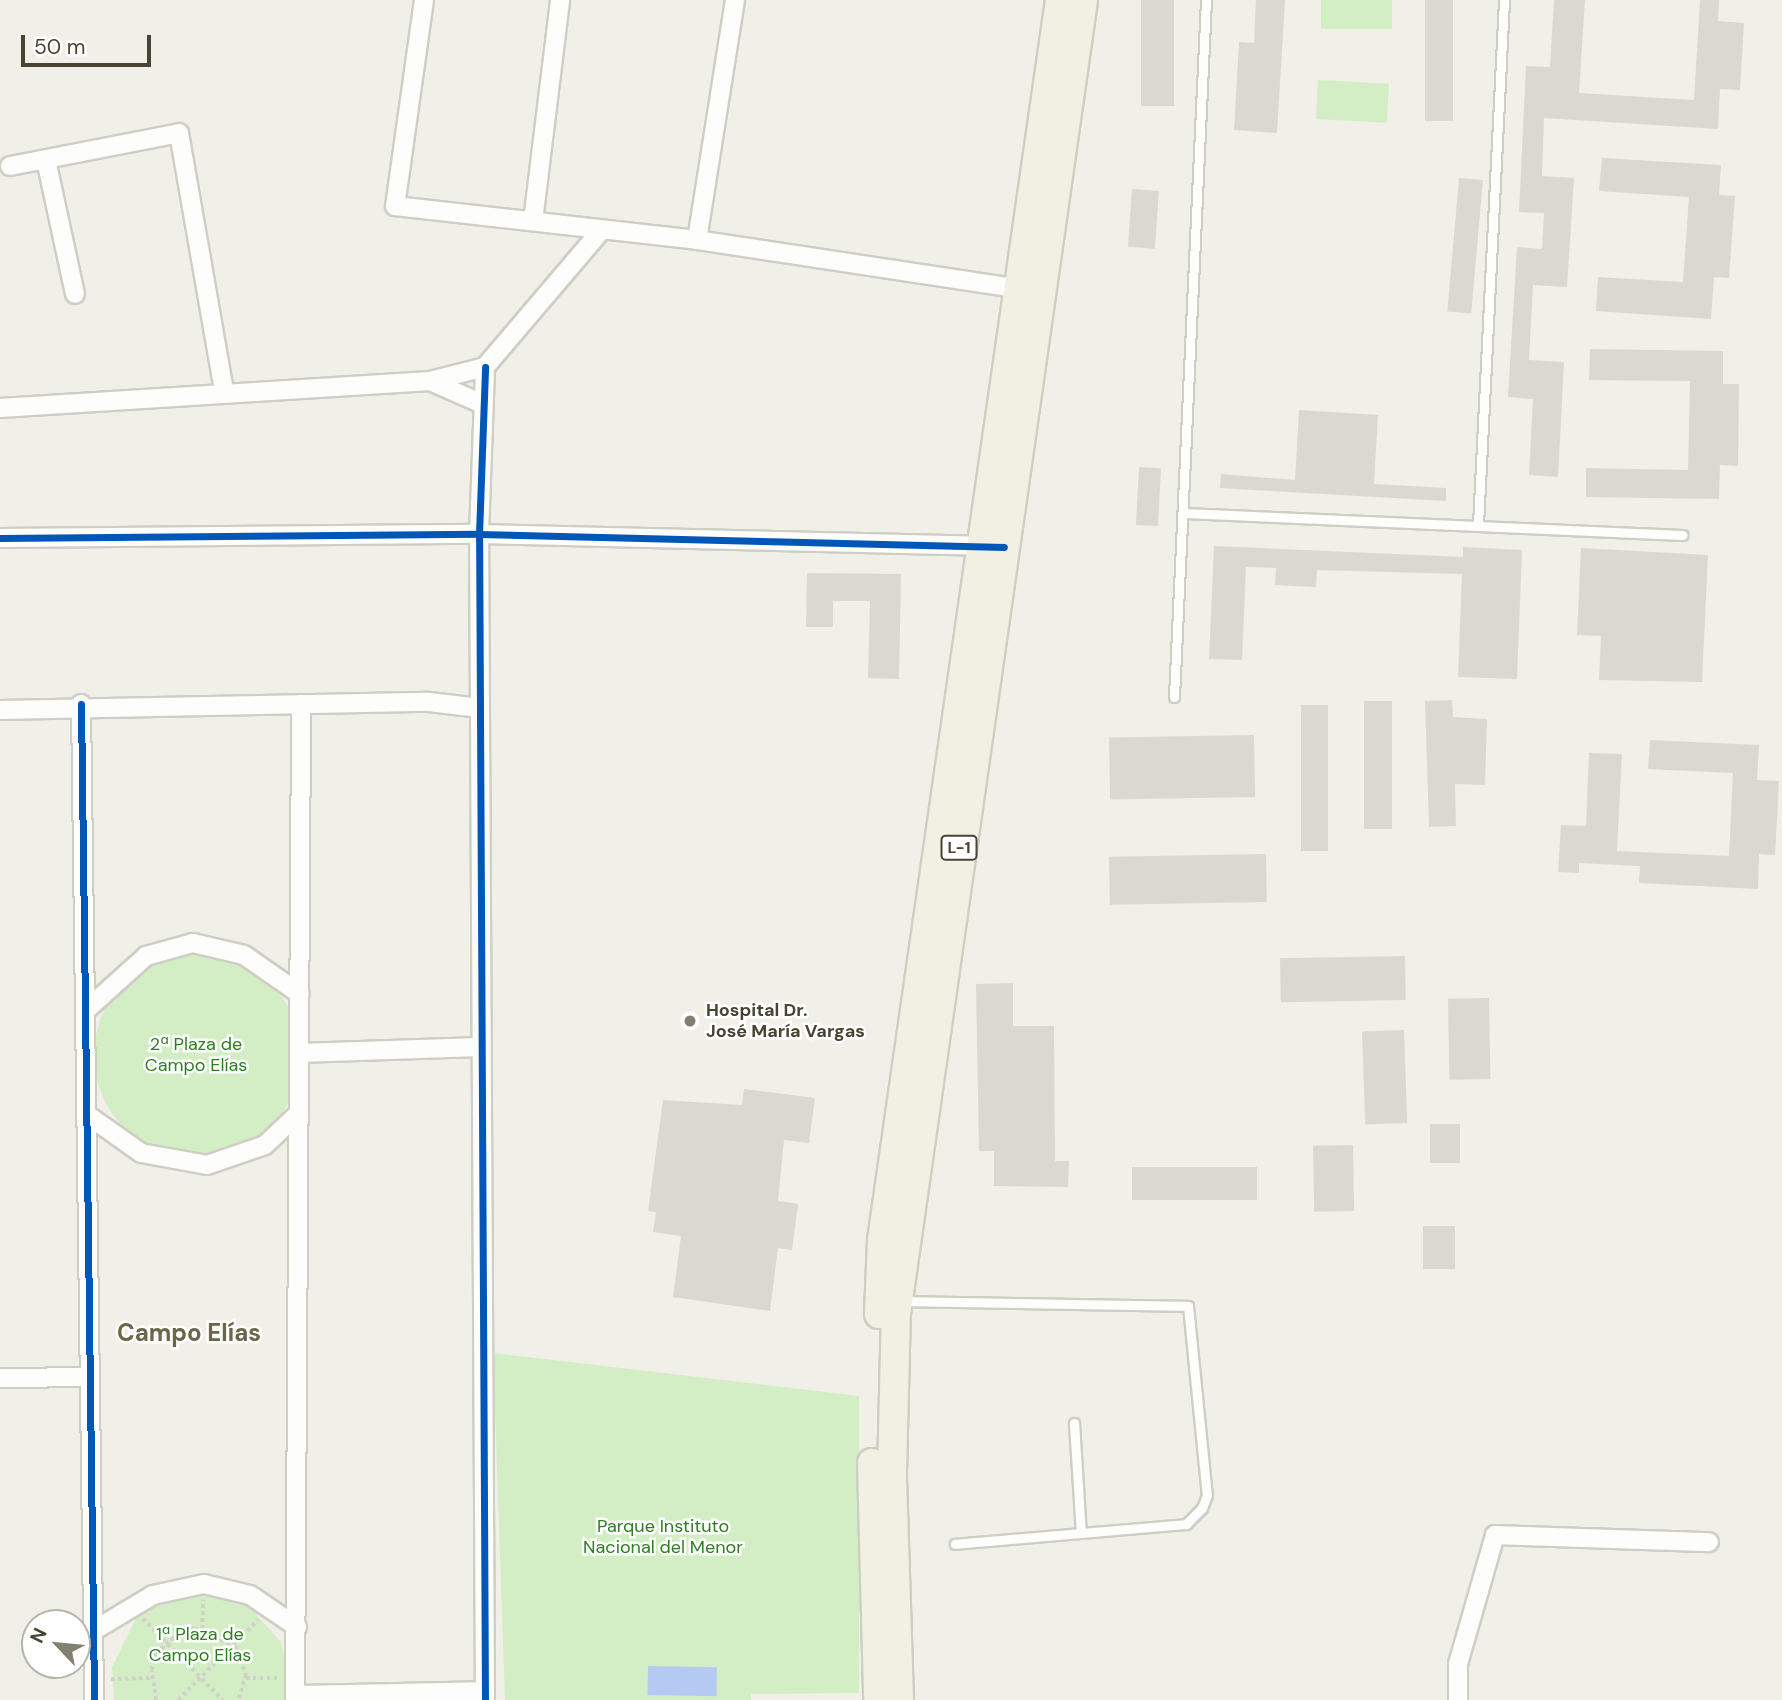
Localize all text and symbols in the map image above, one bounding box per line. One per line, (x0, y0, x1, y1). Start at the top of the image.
scale bar (24, 21, 154, 65)
text: 50 m (34, 33, 85, 61)
road number: L-1 (940, 835, 978, 860)
place label: Hospital Dr. José María Vargas (706, 1000, 865, 1042)
marker: Hospital Dr. José María Vargas (680, 1011, 700, 1031)
park label: 2ª Plaza de Campo Elías (145, 1034, 247, 1076)
district label: Campo Elías (117, 1319, 261, 1347)
park label: Parque Instituto Nacional del Menor (583, 1516, 743, 1558)
north arrow (21, 1609, 91, 1679)
text: N (24, 1624, 53, 1647)
park label: 1ª Plaza de Campo Elías (149, 1624, 251, 1666)

